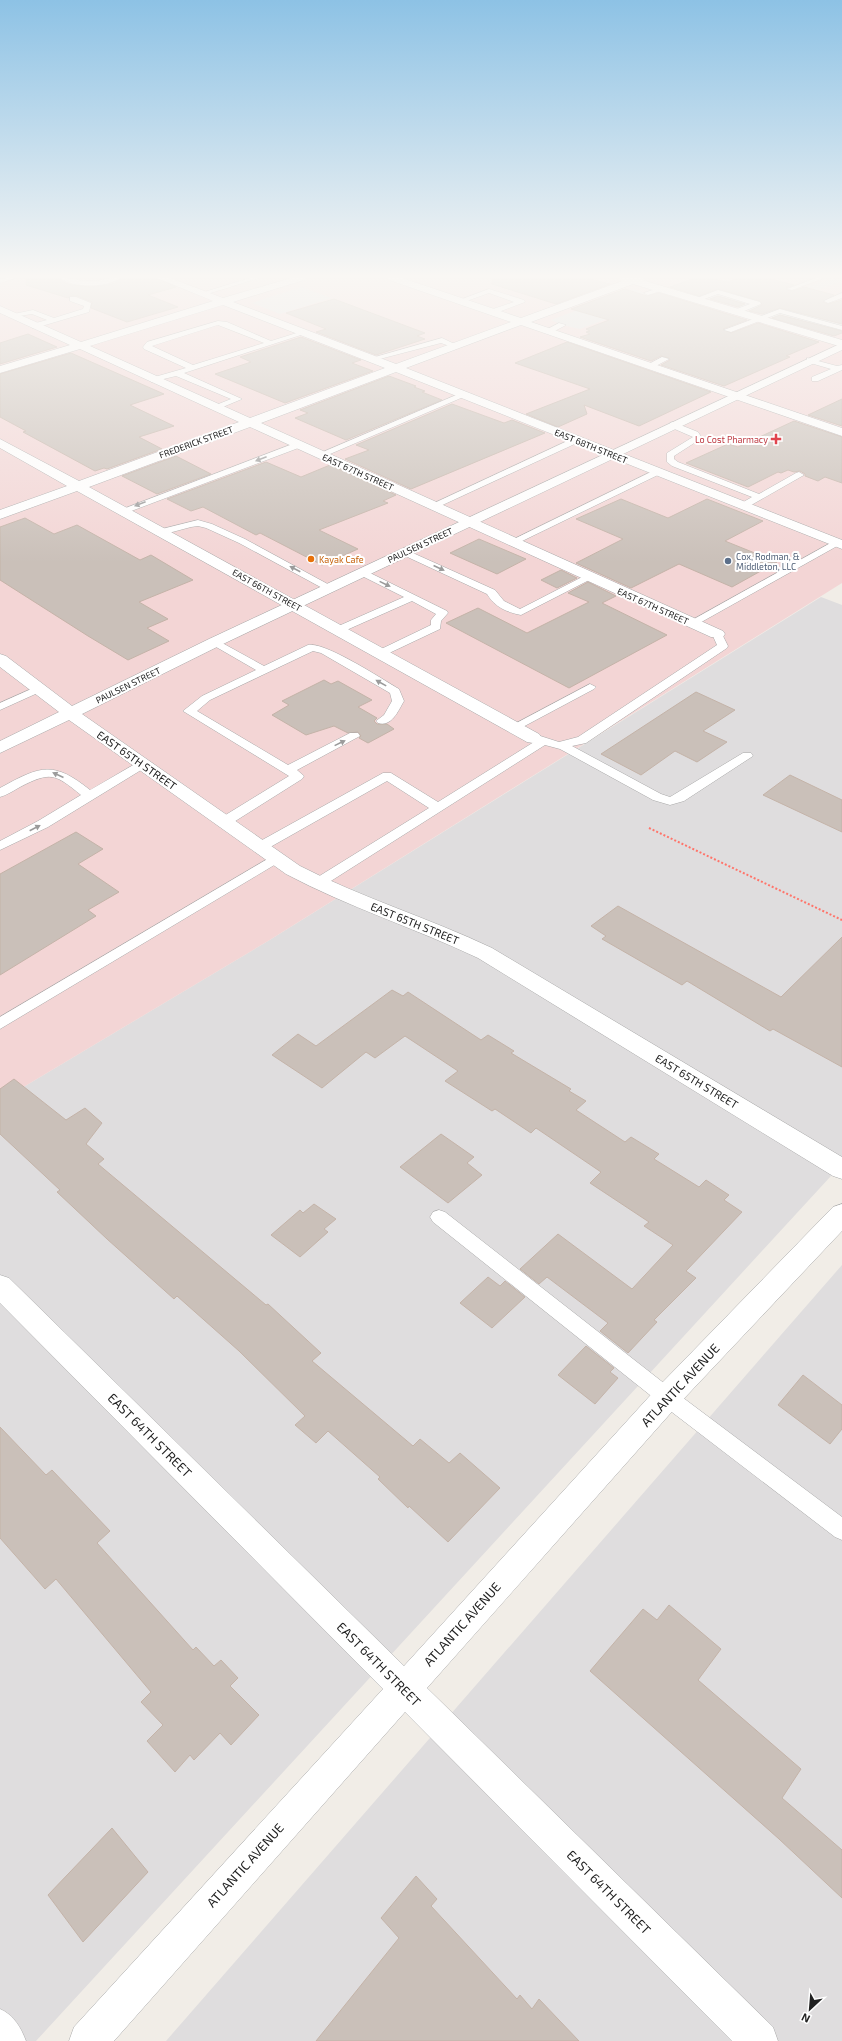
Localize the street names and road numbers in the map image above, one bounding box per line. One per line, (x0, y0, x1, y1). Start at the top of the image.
street label: FREDERICK STREET (158, 423, 235, 460)
street label: EAST 68TH STREET (553, 426, 630, 466)
street label: EAST 67TH STREET (321, 451, 396, 493)
street label: PAULSEN STREET (386, 525, 455, 565)
street label: EAST 66TH STREET (230, 566, 304, 614)
street label: EAST 67TH STREET (616, 585, 691, 627)
street label: PAULSEN STREET (94, 664, 163, 705)
street label: EAST 65TH STREET (95, 728, 180, 793)
street label: EAST 65TH STREET (369, 899, 462, 947)
street label: EAST 65TH STREET (653, 1051, 741, 1111)
street label: ATLANTIC AVENUE (637, 1340, 723, 1430)
street label: EAST 64TH STREET (105, 1390, 196, 1481)
street label: ATLANTIC AVENUE (420, 1579, 504, 1669)
street label: EAST 64TH STREET (334, 1619, 425, 1710)
street label: ATLANTIC AVENUE (203, 1820, 287, 1910)
street label: EAST 64TH STREET (564, 1847, 655, 1938)

